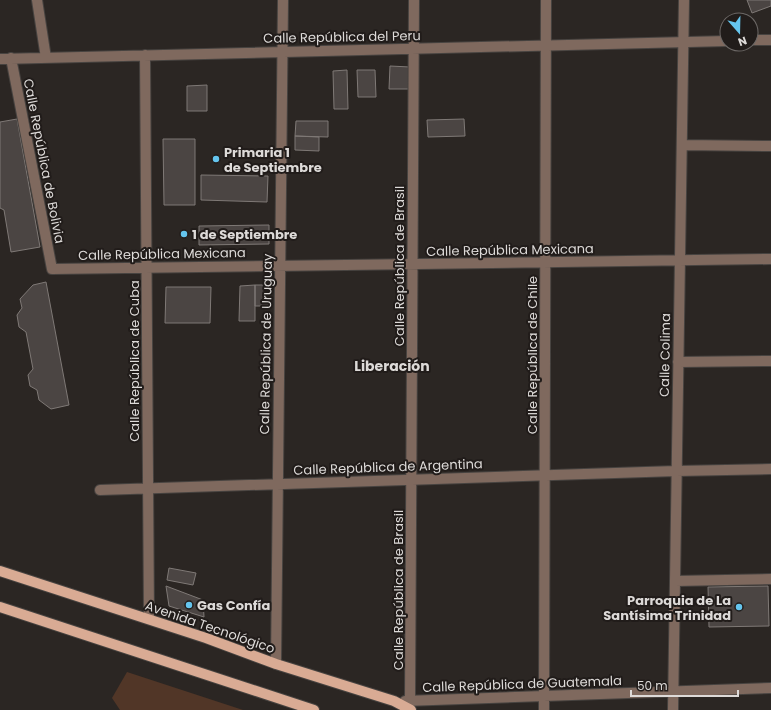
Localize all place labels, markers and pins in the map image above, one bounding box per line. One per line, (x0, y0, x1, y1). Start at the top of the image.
place label: Primaria 1 de Septiembre (224, 143, 322, 177)
marker: Primaria 1 de Septiembre (211, 154, 221, 164)
place label: 1 de Septiembre (192, 225, 297, 244)
marker: 1 de Septiembre (179, 229, 189, 239)
place label: Parroquia de La Santísima Trinidad (603, 591, 731, 625)
place label: Gas Confía (197, 596, 271, 615)
marker: Gas Confía (184, 600, 194, 610)
marker: Parroquia de La Santísima Trinidad (734, 602, 744, 612)

